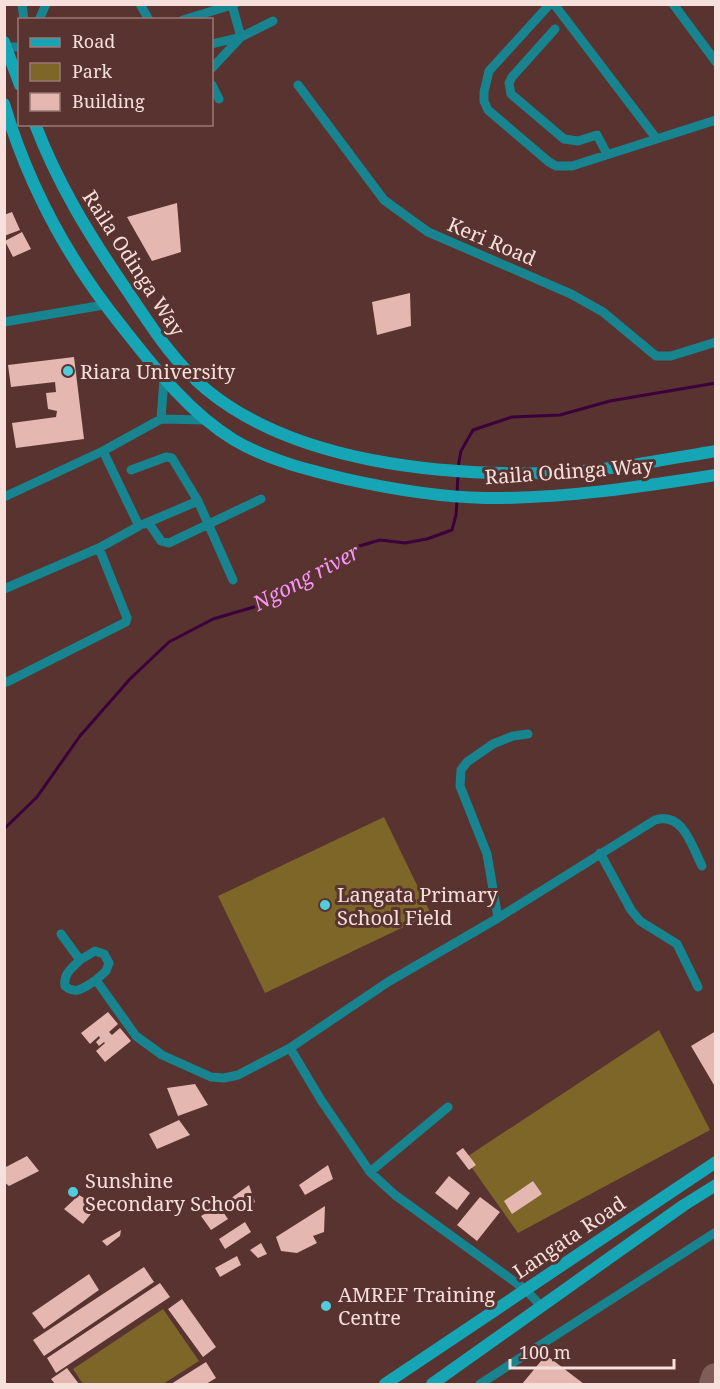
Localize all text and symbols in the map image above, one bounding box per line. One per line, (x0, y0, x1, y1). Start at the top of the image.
legend (18, 18, 213, 126)
text: Road (72, 29, 115, 53)
text: Park (72, 59, 112, 83)
text: Building (72, 89, 145, 113)
street label: Raila Odinga Way (77, 185, 192, 342)
street label: Keri Road (444, 210, 540, 272)
place label: Riara University (80, 358, 236, 385)
marker: Riara University (61, 364, 75, 378)
street label: Raila Odinga Way (484, 452, 655, 490)
water label: Ngong river (247, 537, 364, 617)
place label: Langata Primary School Field (337, 881, 499, 931)
marker: Langata Primary School Field (318, 898, 332, 912)
place label: Sunshine Secondary School (85, 1167, 253, 1217)
marker: Sunshine Secondary School (66, 1185, 80, 1199)
street label: Langata Road (507, 1189, 631, 1285)
place label: AMREF Training Centre (338, 1281, 496, 1331)
marker: AMREF Training Centre (319, 1299, 333, 1313)
scale bar (510, 1332, 674, 1370)
text: 100 m (519, 1340, 571, 1364)

